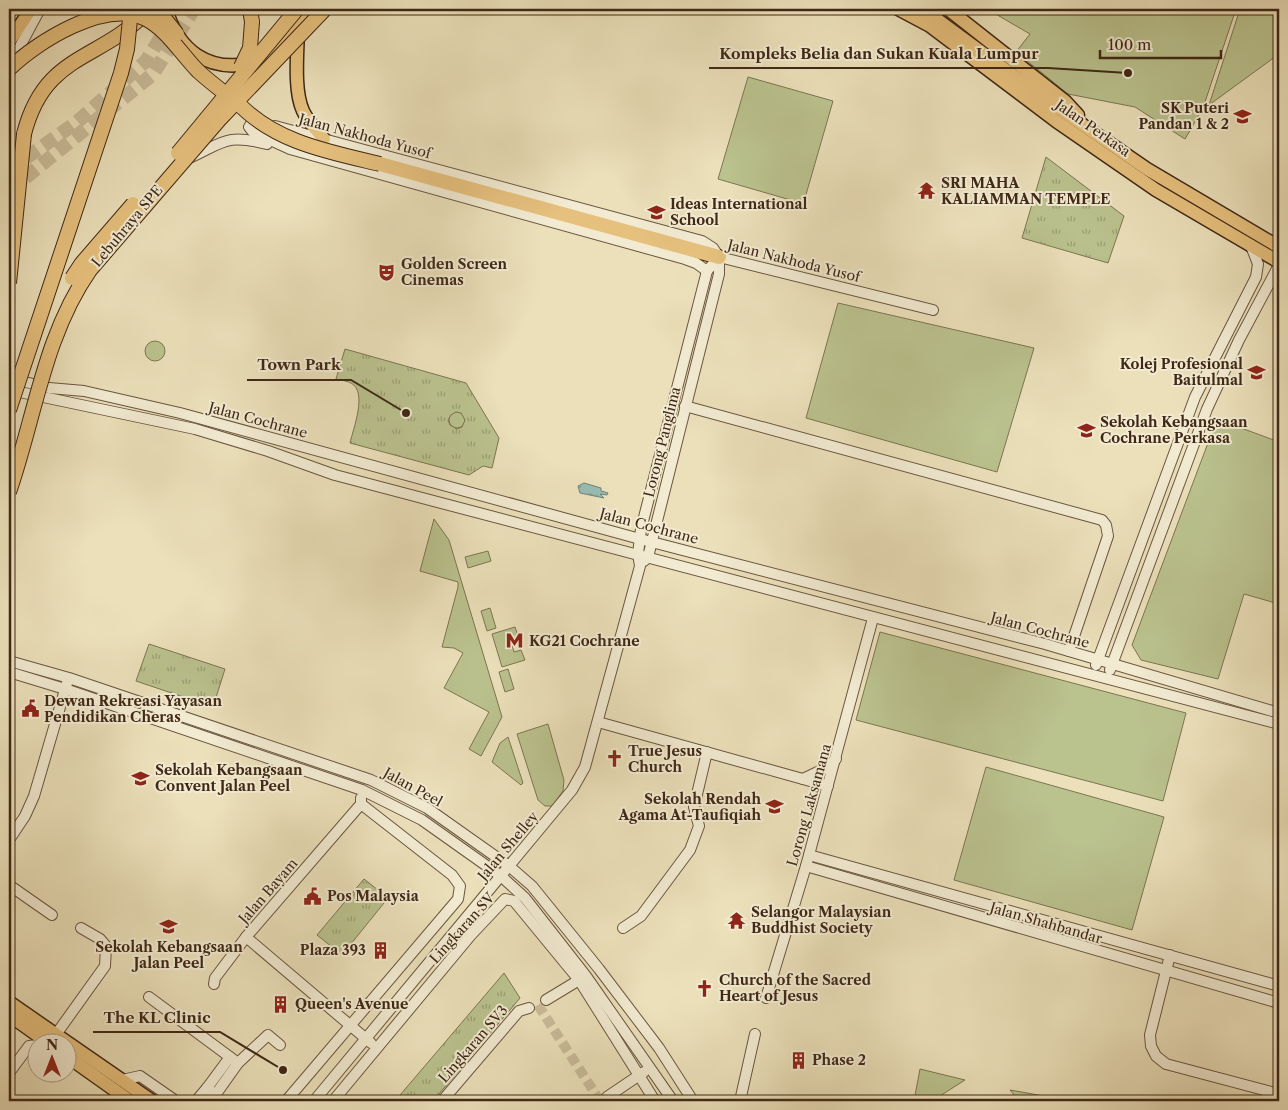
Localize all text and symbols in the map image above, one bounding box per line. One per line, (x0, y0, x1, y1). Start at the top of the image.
scale bar (1100, 28, 1222, 60)
text: 100 m (1108, 35, 1151, 54)
callout: Kompleks Belia dan Sukan Kuala Lumpur (709, 38, 1048, 68)
text: Kompleks Belia dan Sukan Kuala Lumpur (719, 44, 1039, 63)
street label: Jalan Perkasa (1050, 94, 1134, 161)
place label: SK Puteri Pandan 1 & 2 (1138, 99, 1229, 133)
school or university icon: SK Puteri Pandan 1 & 2 (1233, 106, 1253, 126)
street label: Jalan Nakhoda Yusof (295, 109, 435, 163)
place label: SRI MAHA KALIAMMAN TEMPLE (941, 174, 1110, 208)
street label: Lebuhraya SPE (88, 181, 166, 271)
temple icon: SRI MAHA KALIAMMAN TEMPLE (917, 181, 937, 201)
place label: Ideas International School (670, 195, 808, 229)
school or university icon: Ideas International School (646, 202, 666, 222)
street label: Jalan Nakhoda Yusof (724, 235, 864, 287)
place label: Golden Screen Cinemas (401, 255, 508, 289)
theatre icon: Golden Screen Cinemas (377, 262, 397, 282)
callout: Town Park (247, 350, 351, 380)
text: Town Park (257, 355, 342, 374)
place label: Kolej Profesional Baitulmal (1120, 355, 1243, 389)
school or university icon: Kolej Profesional Baitulmal (1247, 362, 1267, 382)
street label: Lorong Panglima (640, 384, 685, 499)
street label: Jalan Cochrane (205, 398, 310, 442)
place label: Sekolah Kebangsaan Cochrane Perkasa (1100, 413, 1248, 447)
school or university icon: Sekolah Kebangsaan Cochrane Perkasa (1076, 420, 1096, 440)
street label: Jalan Cochrane (596, 504, 701, 548)
street label: Jalan Cochrane (987, 608, 1092, 652)
metro station icon: KG21 Cochrane (505, 631, 525, 651)
place label: KG21 Cochrane (529, 632, 640, 650)
place label: Dewan Rekreasi Yayasan Pendidikan Cheras (44, 692, 222, 726)
public building icon: Dewan Rekreasi Yayasan Pendidikan Cheras (20, 699, 40, 719)
street label: Lorong Laksamana (783, 741, 835, 868)
place label: True Jesus Church (628, 742, 702, 776)
church icon: True Jesus Church (604, 749, 624, 769)
place label: Sekolah Kebangsaan Convent Jalan Peel (155, 761, 303, 795)
street label: Jalan Peel (378, 762, 446, 811)
school or university icon: Sekolah Kebangsaan Convent Jalan Peel (131, 768, 151, 788)
place label: Sekolah Rendah Agama At-Taufiqiah (617, 790, 761, 824)
school or university icon: Sekolah Rendah Agama At-Taufiqiah (765, 797, 785, 817)
street label: Jalan Shelley (473, 808, 542, 886)
street label: Jalan Bayam (233, 855, 301, 929)
public building icon: Pos Malaysia (303, 886, 323, 906)
place label: Pos Malaysia (327, 887, 420, 905)
street label: Lingkaran SV (426, 888, 499, 967)
street label: Jalan Shahbandar (986, 898, 1104, 948)
place label: Selangor Malaysian Buddhist Society (751, 903, 892, 937)
temple icon: Selangor Malaysian Buddhist Society (727, 910, 747, 930)
school or university icon: Sekolah Kebangsaan Jalan Peel (159, 917, 179, 937)
place label: Sekolah Kebangsaan Jalan Peel (95, 938, 243, 972)
building icon: Plaza 393 (370, 940, 390, 960)
place label: Plaza 393 (300, 941, 366, 959)
place label: Church of the Sacred Heart of Jesus (719, 971, 872, 1005)
church icon: Church of the Sacred Heart of Jesus (695, 978, 715, 998)
building icon: Queen's Avenue (271, 994, 291, 1014)
place label: Queen's Avenue (295, 995, 408, 1013)
callout: The KL Clinic (93, 1002, 220, 1032)
street label: Lingkaran SV3 (434, 1002, 512, 1086)
text: The KL Clinic (104, 1008, 210, 1027)
north arrow (28, 1032, 78, 1082)
text: N (46, 1036, 58, 1054)
building icon: Phase 2 (788, 1050, 808, 1070)
place label: Phase 2 (812, 1051, 866, 1069)

